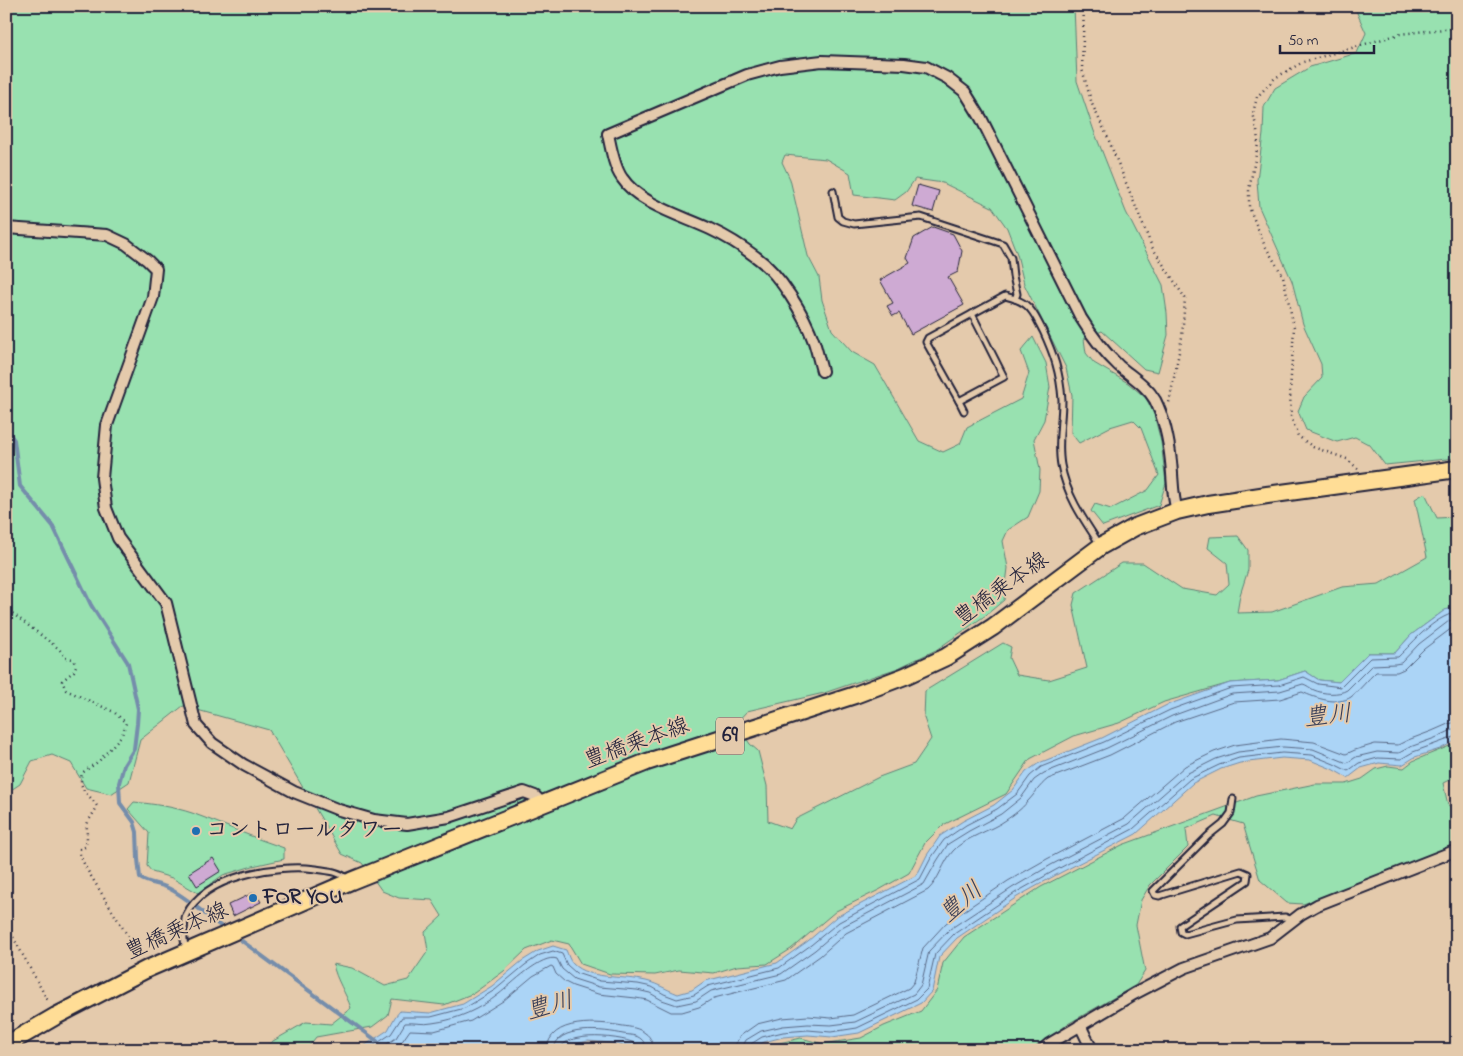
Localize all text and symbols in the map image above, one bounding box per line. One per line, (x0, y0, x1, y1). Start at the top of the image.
scale bar (1280, 22, 1374, 54)
text: 50 m (1288, 30, 1319, 52)
street label: 豊橋乗本線 (948, 545, 1056, 635)
water label: 豊川 (1302, 697, 1354, 737)
street label: 豊橋乗本線 (580, 710, 694, 778)
road number: 69 (716, 718, 744, 754)
place label: コントロールタワー (206, 815, 403, 847)
marker: コントロールタワー (190, 825, 202, 837)
water label: 豊川 (932, 874, 992, 932)
place label: FOR YOU (262, 882, 343, 914)
marker: FOR YOU (247, 892, 259, 904)
street label: 豊橋乗本線 (120, 895, 234, 969)
water label: 豊川 (522, 984, 578, 1030)

